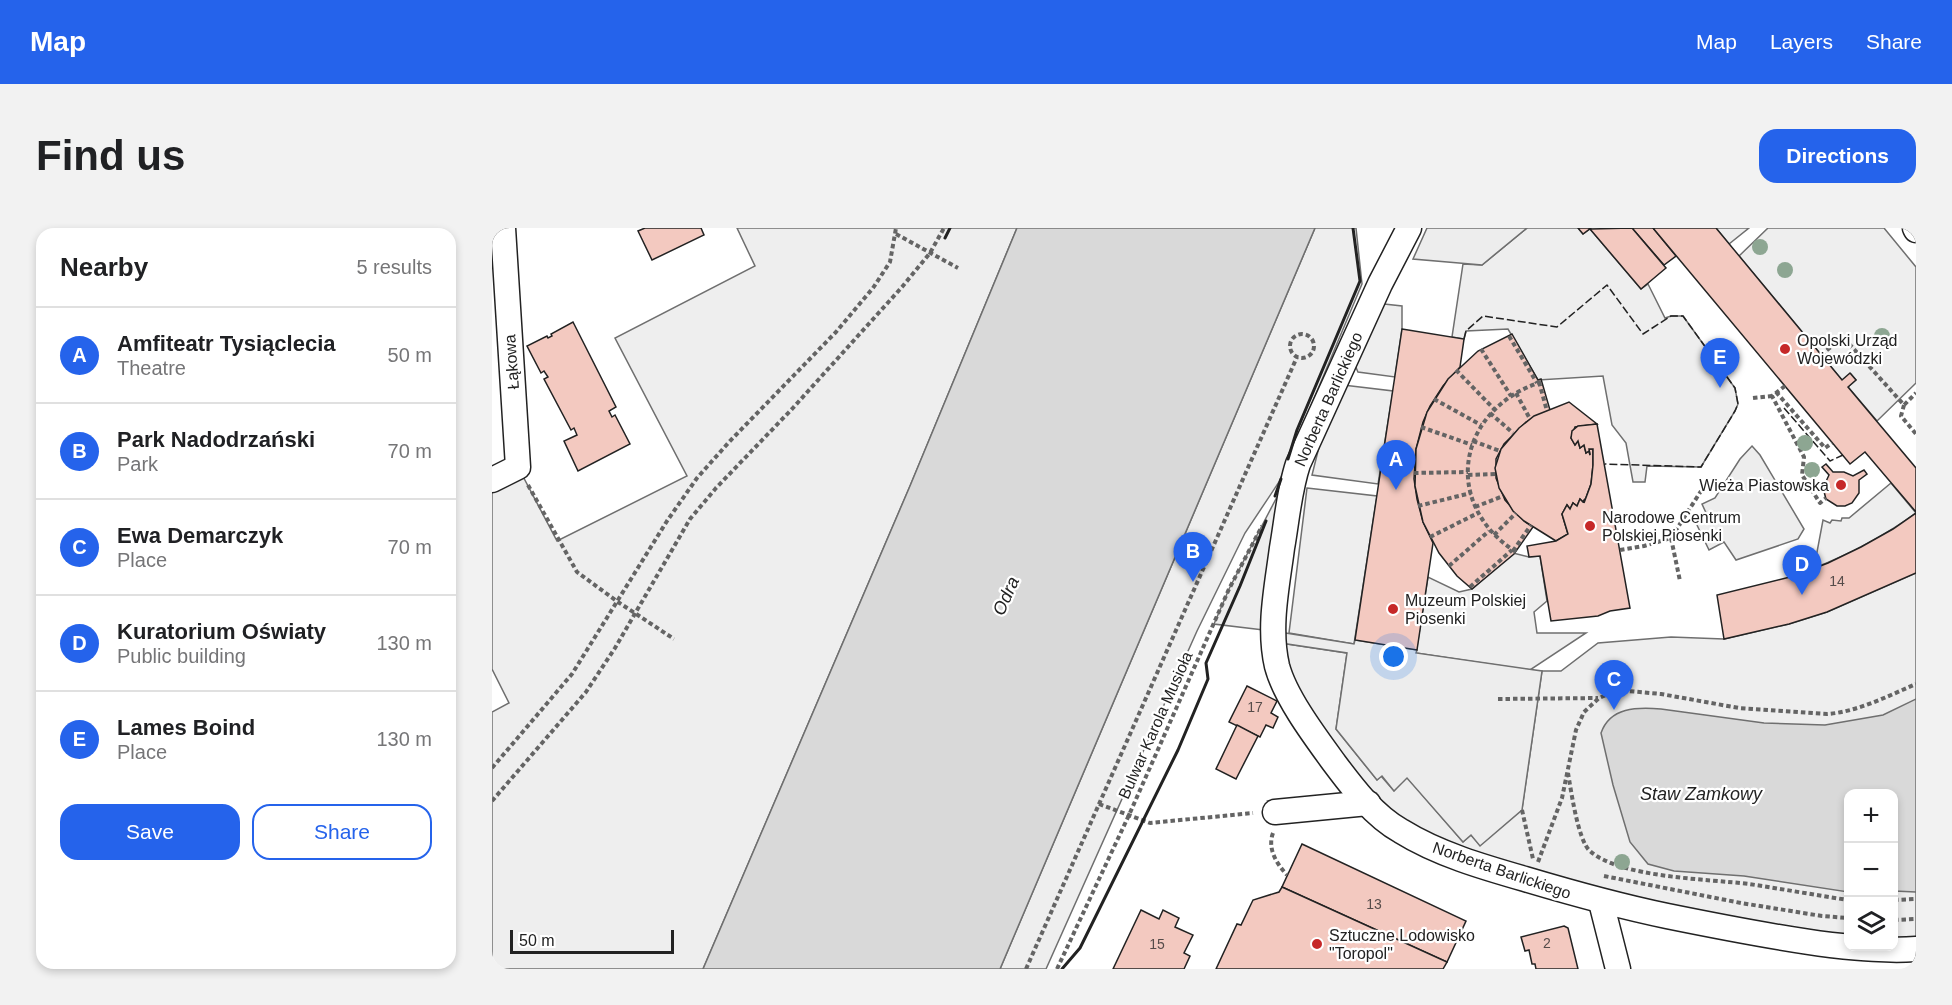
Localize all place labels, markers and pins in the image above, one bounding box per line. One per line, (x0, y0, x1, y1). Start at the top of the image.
place label: Opolski Urząd Wojewódzki (1797, 332, 1897, 367)
pin: E (1700, 338, 1740, 388)
marker: Opolski Urząd Wojewódzki (1778, 342, 1792, 356)
pin: A (1376, 440, 1416, 490)
place label: Wieża Piastowska (1699, 477, 1829, 494)
marker: Wieża Piastowska (1834, 478, 1848, 492)
place label: Narodowe Centrum Polskiej Piosenki (1602, 509, 1741, 544)
marker: Narodowe Centrum Polskiej Piosenki (1583, 519, 1597, 533)
pin: B (1174, 532, 1212, 582)
pin: D (1782, 546, 1822, 595)
place label: Muzeum Polskiej Piosenki (1405, 592, 1526, 627)
marker: Muzeum Polskiej Piosenki (1386, 602, 1400, 616)
pin: C (1594, 660, 1634, 710)
place label: Sztuczne Lodowisko "Toropol" (1329, 927, 1475, 962)
marker: Sztuczne Lodowisko "Toropol" (1310, 937, 1324, 951)

